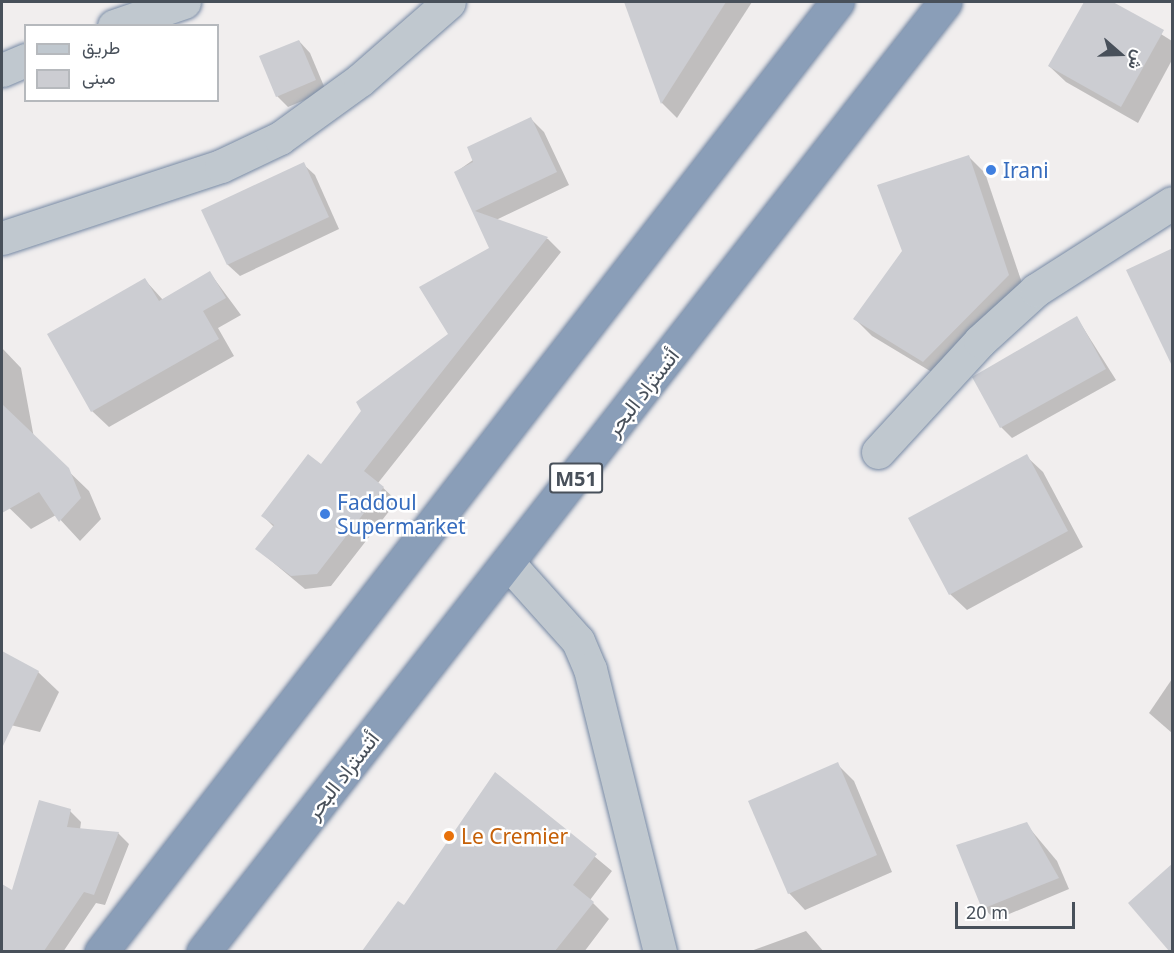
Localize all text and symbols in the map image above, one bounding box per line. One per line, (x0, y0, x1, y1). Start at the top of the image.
legend (24, 24, 219, 102)
north arrow (1090, 24, 1150, 84)
text: طريق (82, 35, 120, 59)
text: ش (1123, 47, 1151, 73)
text: مبنى (82, 65, 116, 89)
place label: Irani (1003, 157, 1049, 183)
marker: Irani (984, 163, 998, 177)
street label: أتستراد البحر (600, 343, 684, 441)
road number: M51 (549, 461, 603, 495)
place label: Faddoul Supermarket (337, 489, 466, 539)
marker: Faddoul Supermarket (318, 507, 332, 521)
street label: أتستراد البحر (300, 726, 384, 824)
place label: Le Cremier (461, 823, 568, 849)
marker: Le Cremier (442, 829, 456, 843)
scale bar (958, 890, 1078, 928)
text: 20 m (966, 900, 1008, 924)

